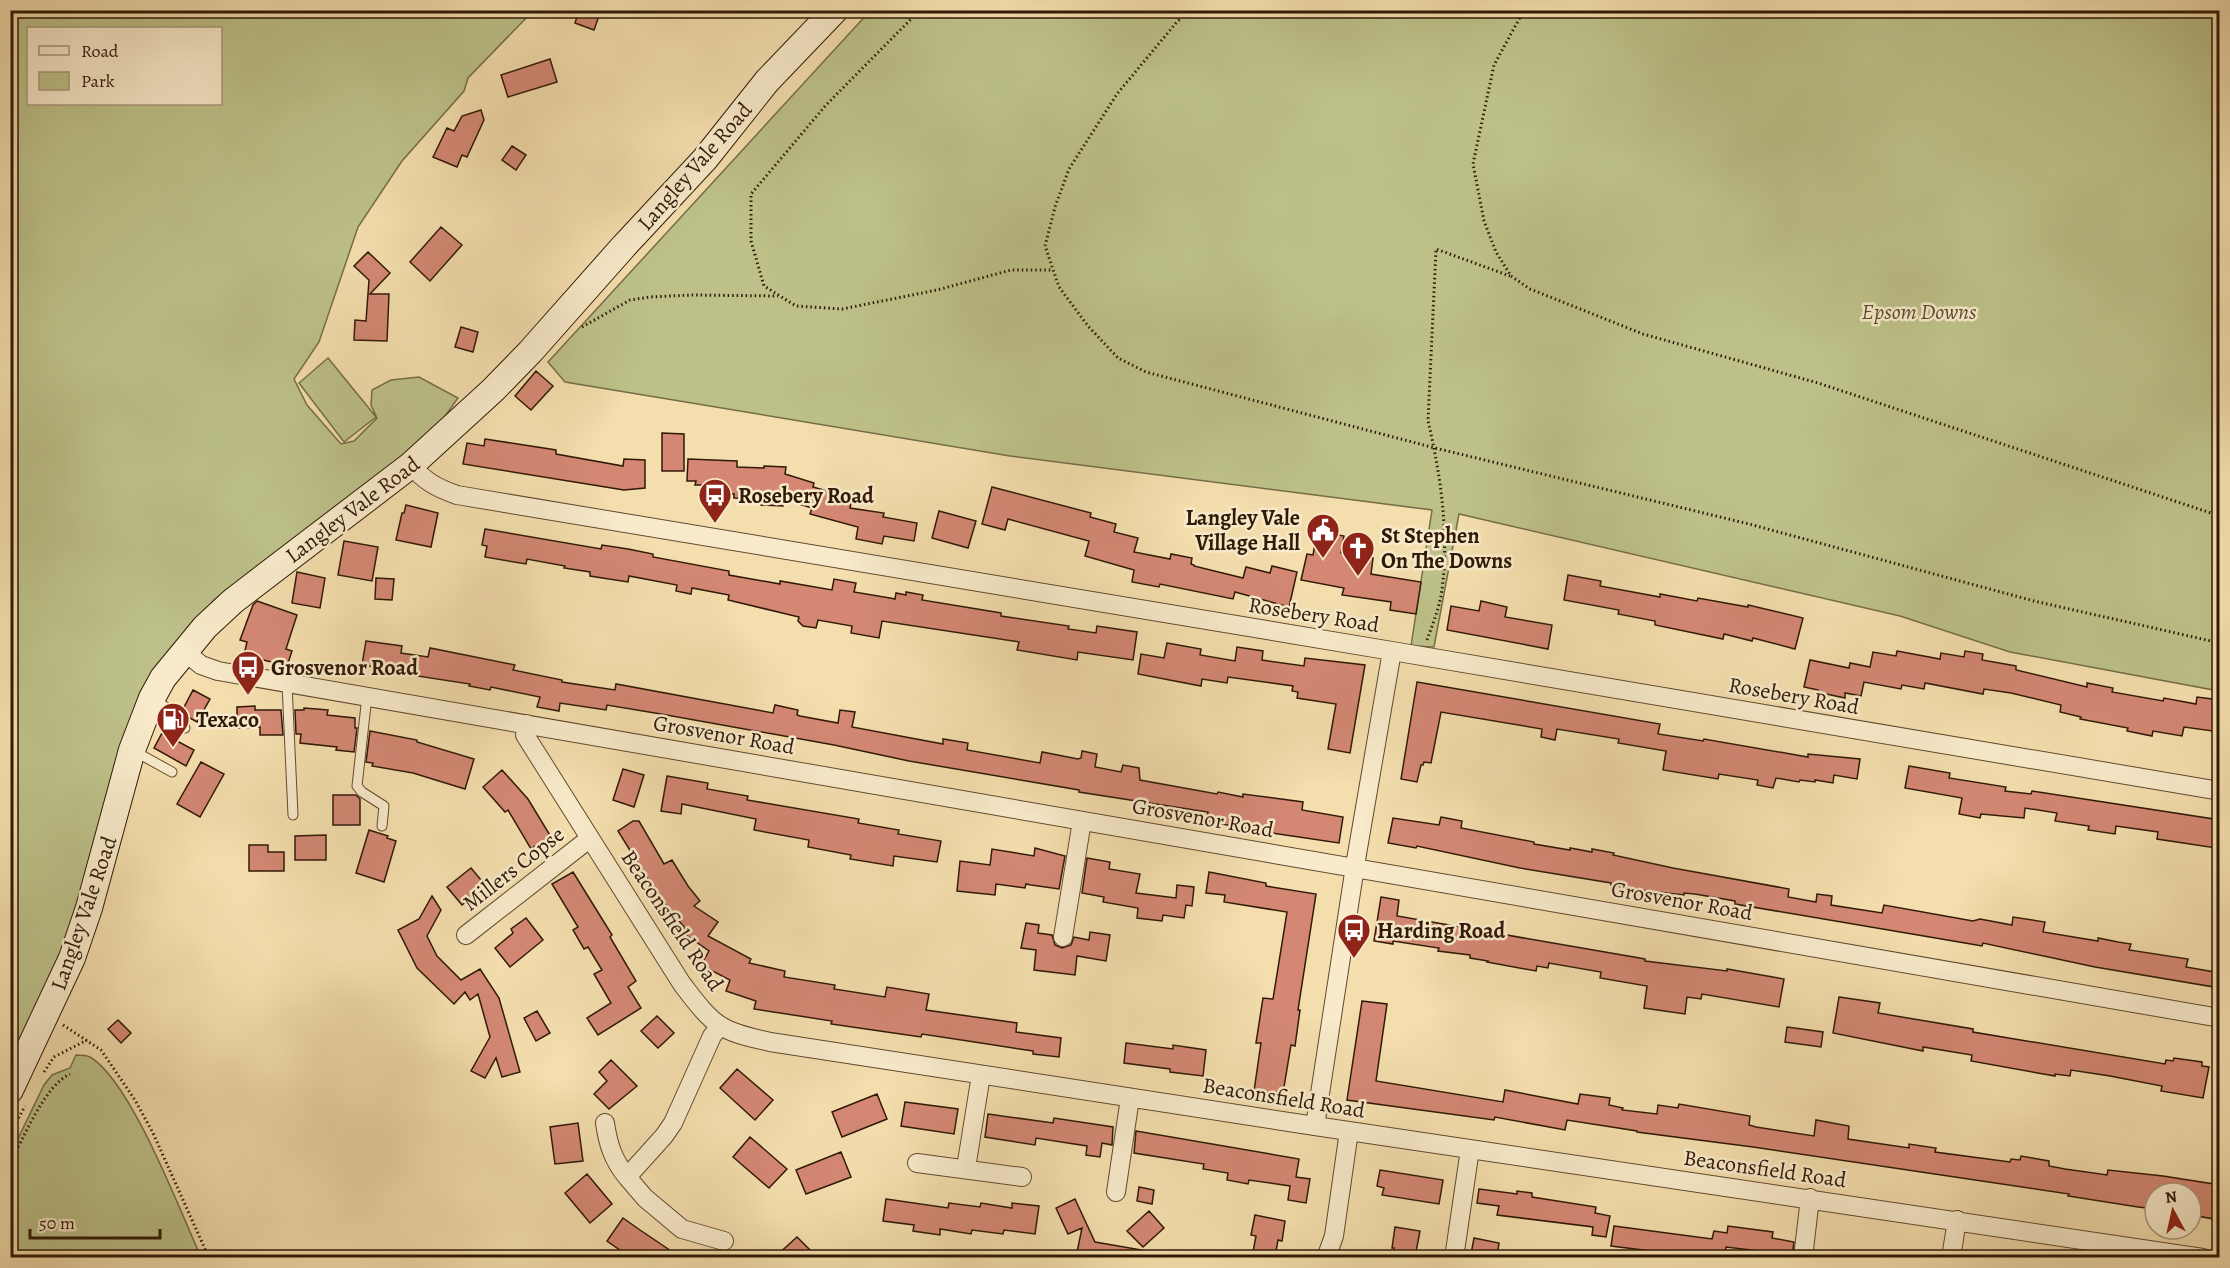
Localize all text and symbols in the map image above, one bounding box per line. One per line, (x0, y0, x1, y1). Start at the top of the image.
legend (27, 27, 222, 105)
text: Road (81, 39, 119, 63)
text: Park (81, 69, 115, 93)
street label: Langley Vale Road (631, 96, 759, 237)
park label: Epsom Downs (1862, 297, 1977, 327)
street label: Langley Vale Road (279, 449, 426, 570)
bus stop icon: Rosebery Road (697, 477, 733, 524)
place label: Rosebery Road (738, 481, 874, 511)
place label: Langley Vale Village Hall (1185, 503, 1300, 558)
public building icon: Langley Vale Village Hall (1305, 512, 1341, 559)
place label: St Stephen On The Downs (1381, 521, 1512, 576)
church icon: St Stephen On The Downs (1340, 530, 1376, 577)
street label: Rosebery Road (1246, 590, 1382, 640)
bus stop icon: Grosvenor Road (230, 649, 266, 696)
place label: Grosvenor Road (271, 653, 418, 683)
street label: Rosebery Road (1726, 670, 1862, 722)
fuel station icon: Texaco (155, 701, 191, 748)
place label: Texaco (196, 705, 259, 735)
street label: Grosvenor Road (651, 708, 797, 762)
street label: Grosvenor Road (1130, 791, 1276, 845)
street label: Millers Copse (457, 820, 571, 918)
street label: Langley Vale Road (44, 832, 124, 994)
street label: Beaconsfield Road (614, 844, 731, 997)
street label: Grosvenor Road (1609, 874, 1755, 928)
bus stop icon: Harding Road (1336, 912, 1372, 959)
place label: Harding Road (1377, 916, 1506, 946)
street label: Beaconsfield Road (1201, 1070, 1367, 1126)
street label: Beaconsfield Road (1682, 1143, 1848, 1195)
north arrow (2143, 1181, 2203, 1241)
text: N (2164, 1185, 2179, 1209)
scale bar (30, 1202, 160, 1240)
text: 50 m (39, 1211, 75, 1235)

